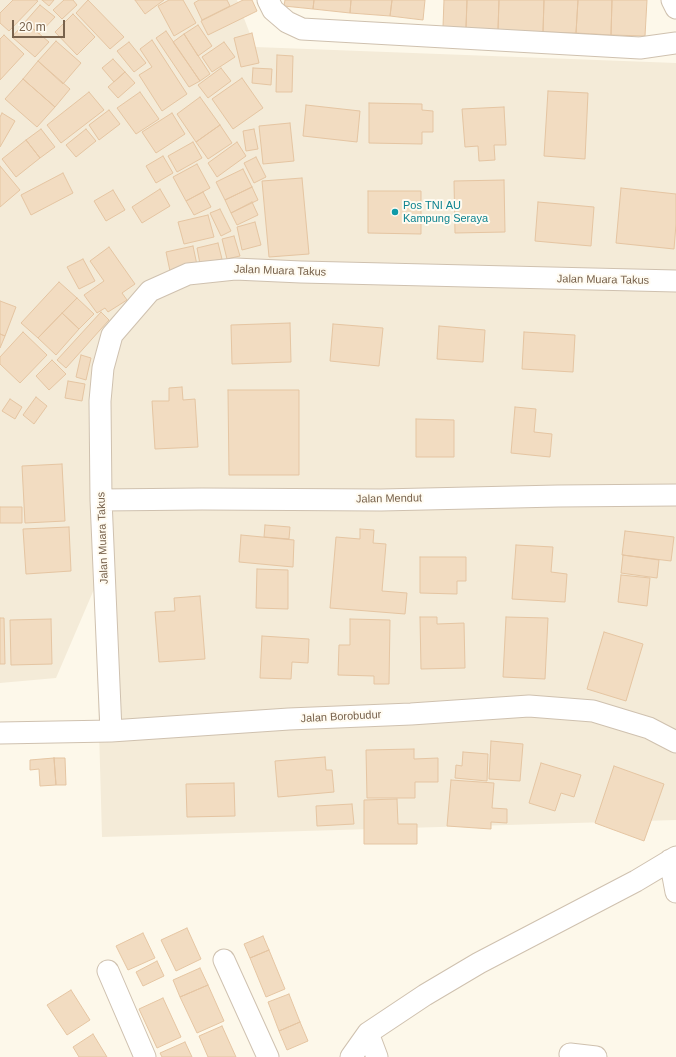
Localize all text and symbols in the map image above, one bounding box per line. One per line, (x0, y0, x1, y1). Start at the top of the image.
scale bar (14, 12, 67, 38)
text: 20 m (19, 20, 46, 34)
place label: Pos TNI AU Kampung Seraya (403, 199, 488, 225)
marker: Pos TNI AU Kampung Seraya (390, 207, 400, 217)
street label: Jalan Muara Takus (234, 263, 326, 279)
street label: Jalan Muara Takus (557, 273, 649, 287)
street label: Jalan Muara Takus (95, 492, 111, 584)
street label: Jalan Mendut (356, 492, 422, 506)
street label: Jalan Borobudur (300, 708, 382, 726)

